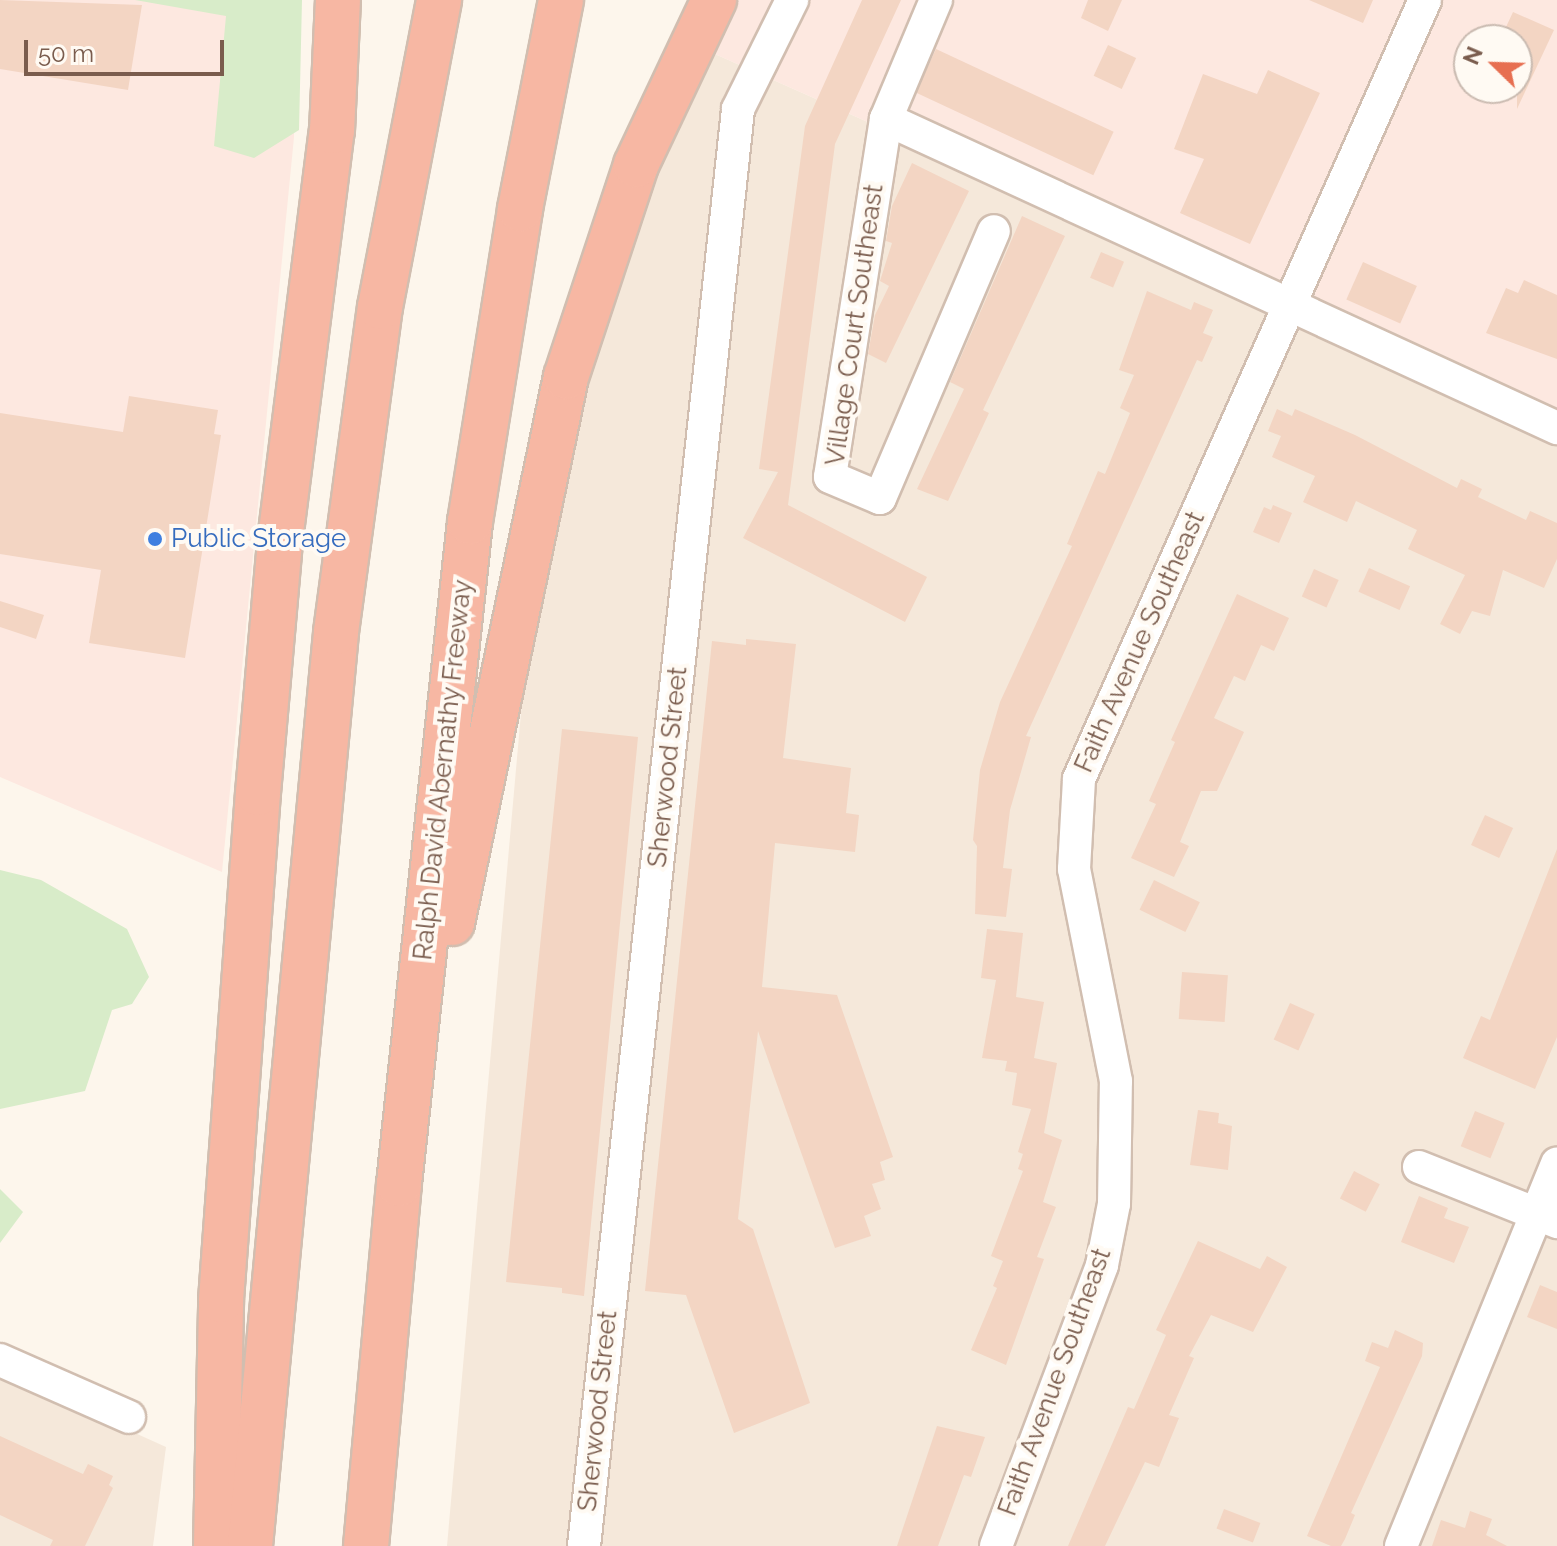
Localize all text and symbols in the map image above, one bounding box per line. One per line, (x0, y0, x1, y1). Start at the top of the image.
scale bar (28, 24, 228, 74)
north arrow (1453, 24, 1533, 104)
text: 50 m (38, 39, 94, 68)
text: N (1457, 43, 1488, 68)
street label: Village Court Southeast (820, 182, 890, 468)
street label: Faith Avenue Southeast (1068, 506, 1212, 778)
place label: Public Storage (171, 523, 346, 555)
marker: Public Storage (146, 530, 164, 548)
street label: Ralph David Abernathy Freeway (407, 578, 479, 962)
street label: Sherwood Street (642, 665, 694, 869)
street label: Faith Avenue Southeast (992, 1244, 1118, 1520)
street label: Sherwood Street (572, 1309, 624, 1513)

